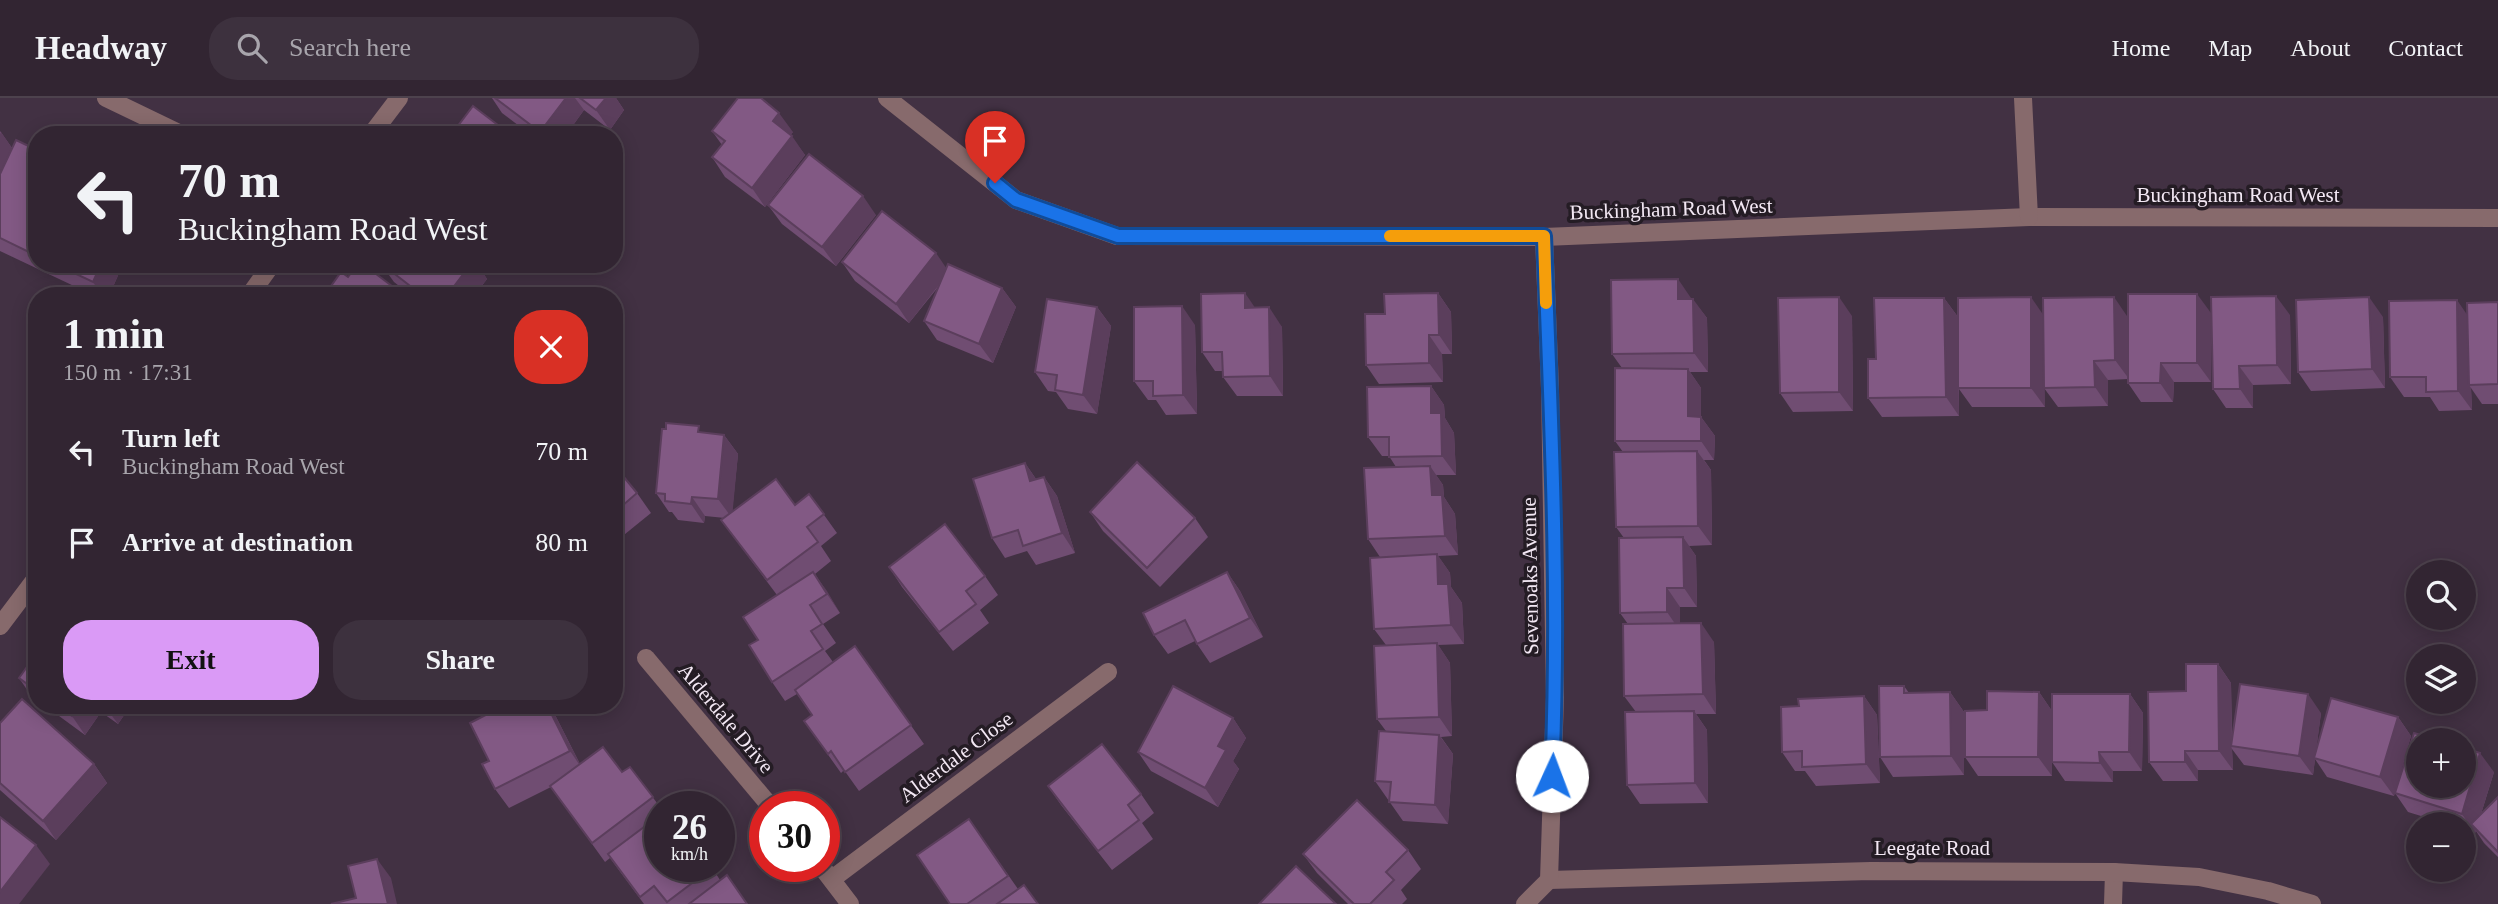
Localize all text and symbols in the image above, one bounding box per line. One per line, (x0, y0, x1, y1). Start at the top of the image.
search box (209, 17, 699, 80)
icon: search (233, 29, 271, 67)
text: Headway (35, 30, 167, 66)
text: Search here (289, 33, 411, 62)
text: Home (2112, 35, 2170, 61)
text: Map (2208, 35, 2252, 61)
text: About (2290, 35, 2350, 61)
text: Contact (2388, 35, 2463, 61)
pin (965, 111, 1025, 183)
icon: arrive (976, 122, 1014, 160)
text: 70 m (178, 153, 280, 208)
icon: left (63, 154, 154, 245)
street label: Buckingham Road West (2136, 183, 2340, 207)
street label: Buckingham Road West (1569, 193, 1773, 225)
text: Buckingham Road West (178, 211, 488, 247)
button: close (514, 310, 588, 384)
text: 1 min (63, 311, 165, 357)
text: 150 m · 17:31 (63, 360, 193, 385)
text: Turn left (122, 424, 220, 453)
icon: left (63, 433, 101, 471)
text: 70 m (535, 437, 588, 466)
text: Buckingham Road West (122, 454, 345, 479)
street label: Sevenoaks Avenue (1517, 497, 1543, 655)
icon: arrive (63, 524, 101, 562)
text: Arrive at destination (122, 528, 353, 557)
text: 80 m (535, 528, 588, 557)
map controls (2406, 560, 2476, 882)
button: search (2406, 560, 2476, 630)
button: Exit (63, 620, 319, 700)
button: Share (333, 620, 588, 700)
button: layers (2406, 644, 2476, 714)
street label: Alderdale Drive (673, 658, 779, 778)
street label: Alderdale Close (895, 707, 1017, 807)
button: + (2406, 728, 2476, 798)
position arrow (1515, 739, 1589, 813)
speed limit sign: 30 (749, 791, 840, 882)
text: 26 (672, 808, 707, 847)
button: − (2406, 812, 2476, 882)
street label: Leegate Road (1874, 836, 1991, 860)
text: km/h (671, 844, 708, 864)

